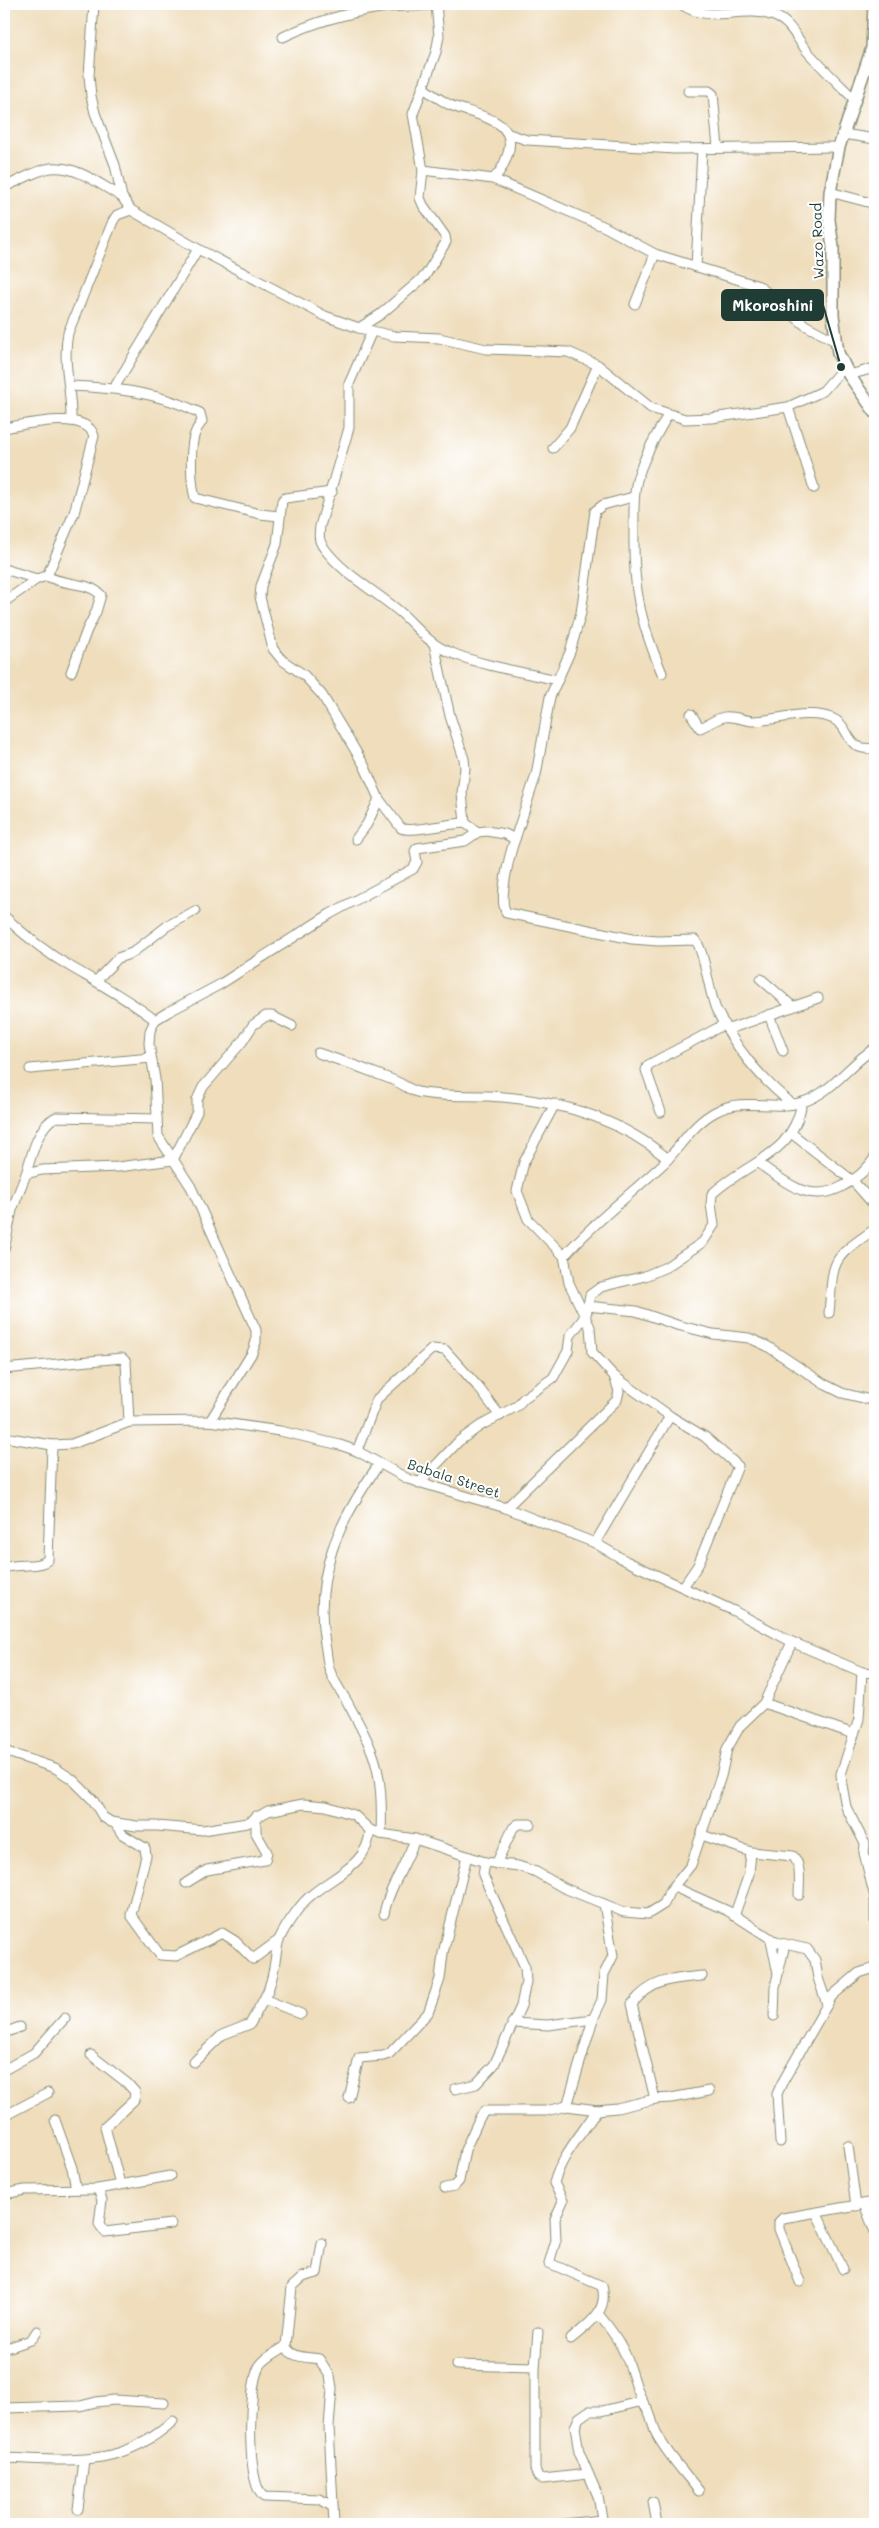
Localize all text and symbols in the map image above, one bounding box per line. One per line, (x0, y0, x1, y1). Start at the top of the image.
street label: Wazo Road (806, 202, 828, 280)
callout: Mkoroshini (722, 290, 823, 320)
text: Mkoroshini (732, 295, 814, 315)
street label: Babala Street (405, 1454, 503, 1502)

